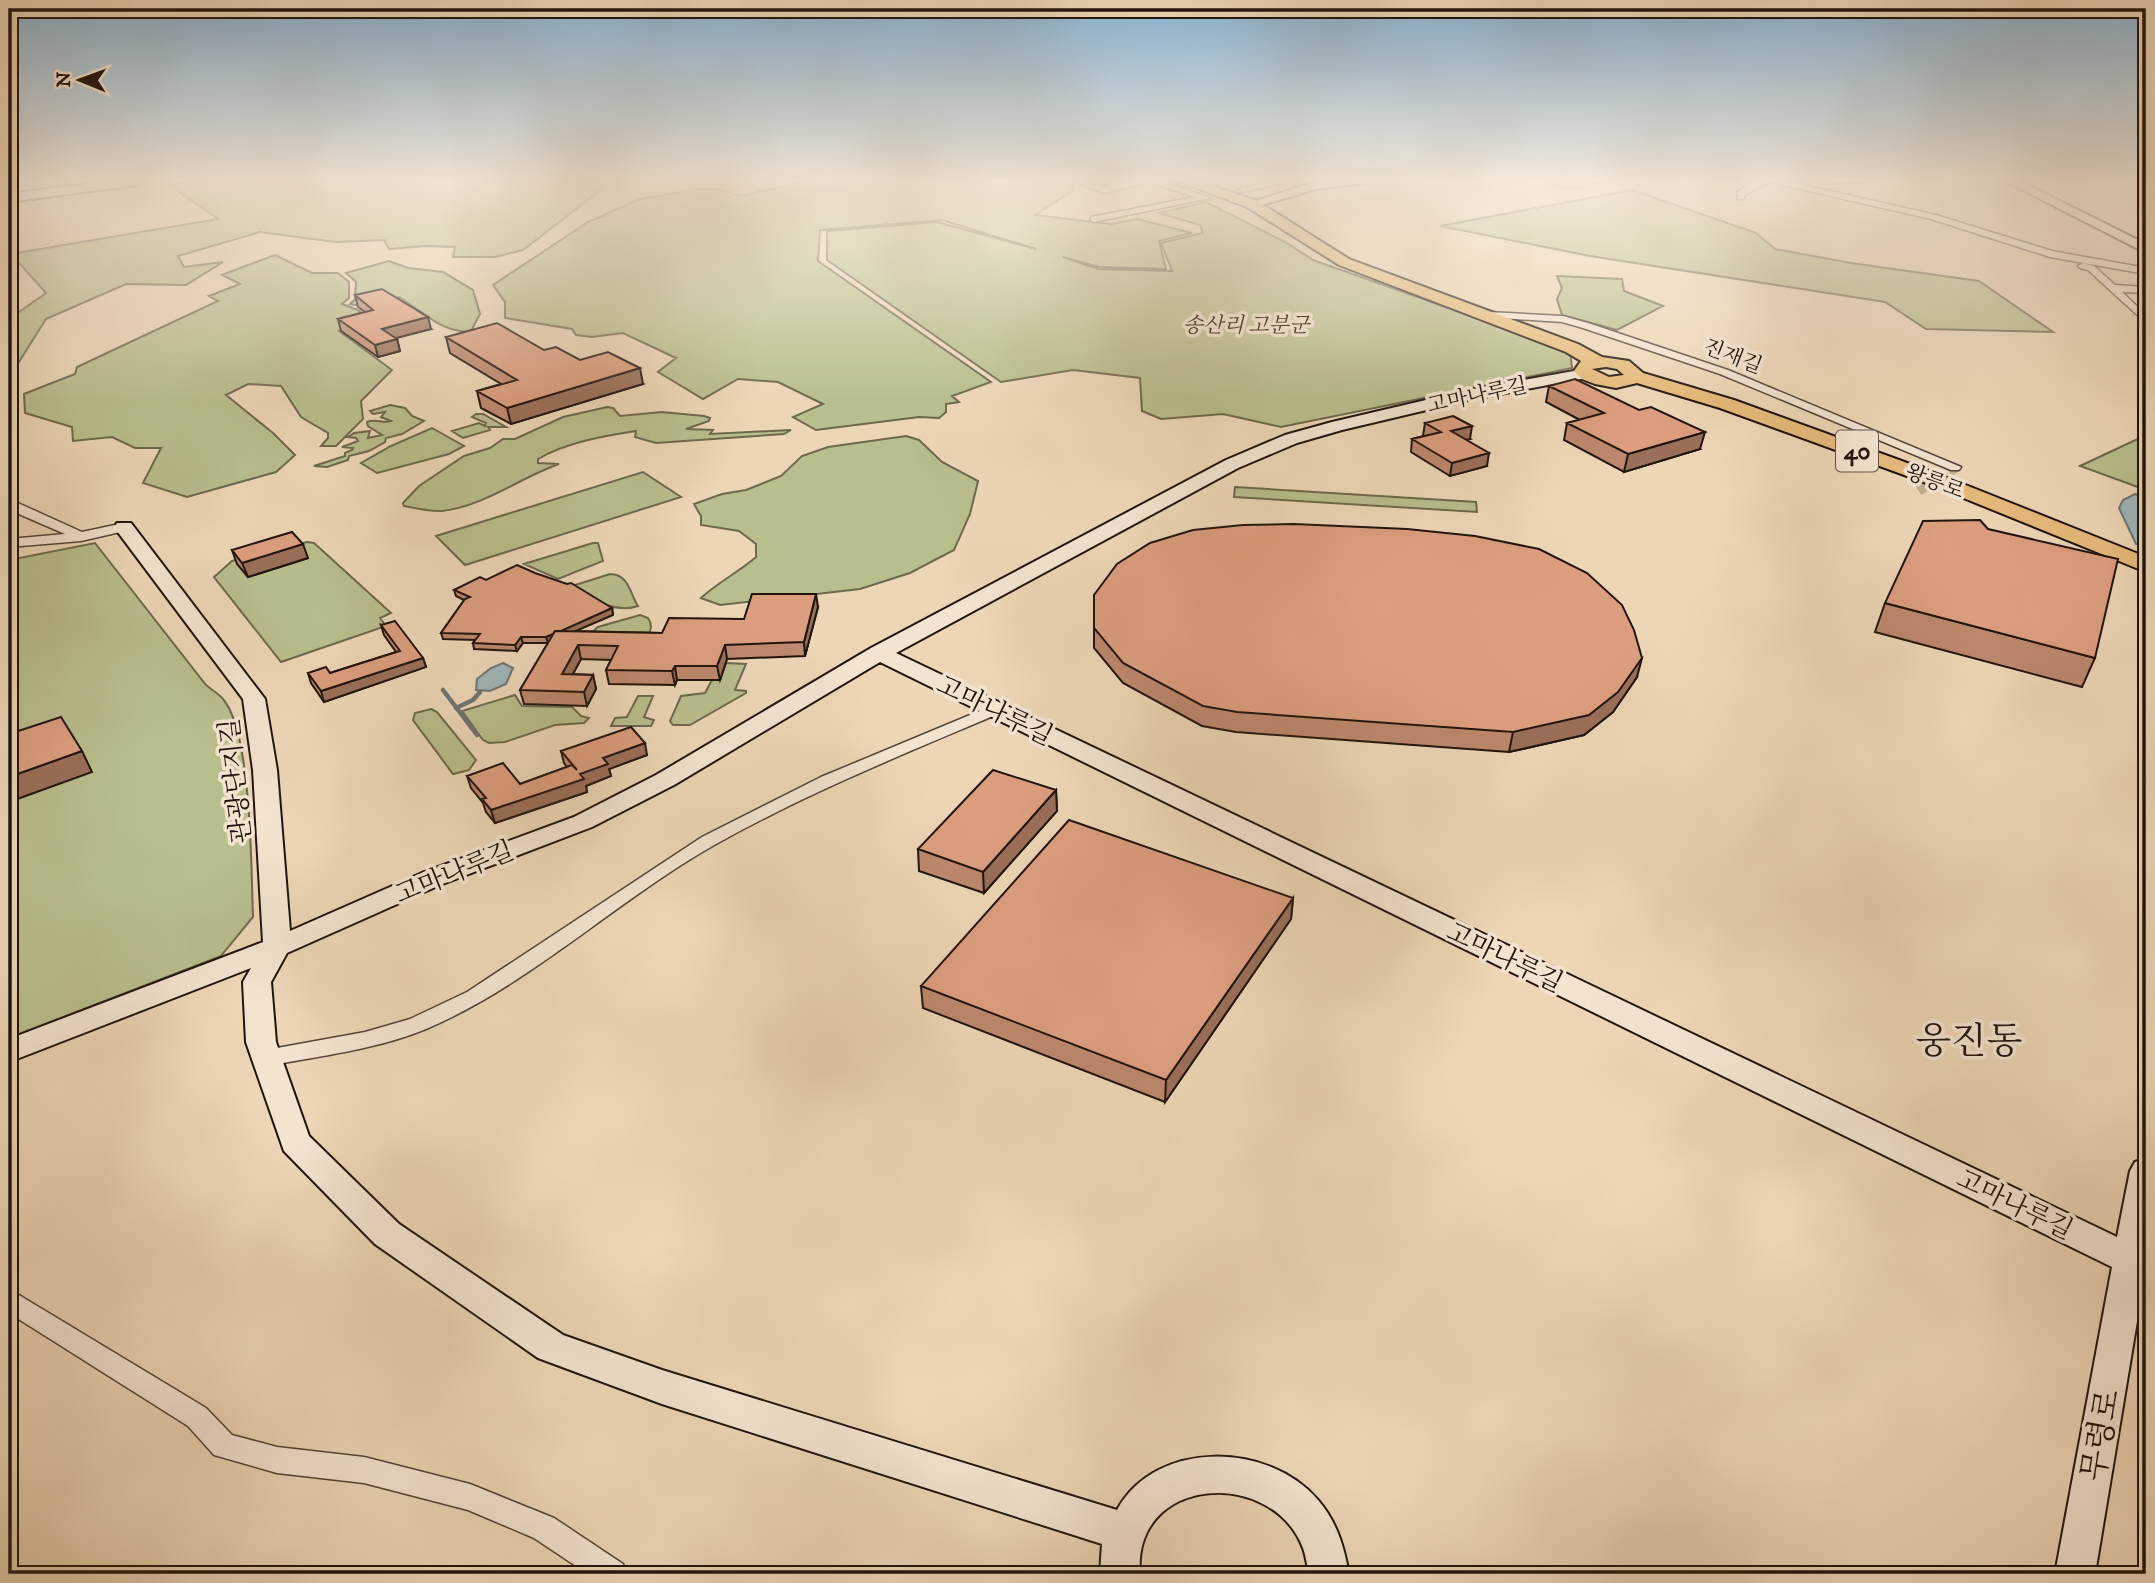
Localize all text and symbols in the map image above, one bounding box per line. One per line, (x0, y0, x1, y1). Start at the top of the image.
north arrow (46, 46, 116, 116)
text: N (53, 71, 76, 88)
park label: 송산리 고분군 (1183, 313, 1312, 339)
street label: 진재길 (1700, 334, 1766, 380)
street label: 고마나루길 (1425, 373, 1530, 419)
road number: 40 (1836, 430, 1878, 472)
street label: 왕릉로 (1902, 459, 1968, 505)
street label: 고마나루길 (931, 669, 1058, 754)
street label: 관광단지길 (214, 717, 259, 845)
street label: 고마나루길 (390, 835, 519, 912)
street label: 고마나루길 (1441, 916, 1568, 1001)
district label: 웅진동 (1915, 1019, 2023, 1066)
street label: 고마나루길 (1951, 1163, 2078, 1248)
street label: 무령로 (2074, 1386, 2130, 1484)

